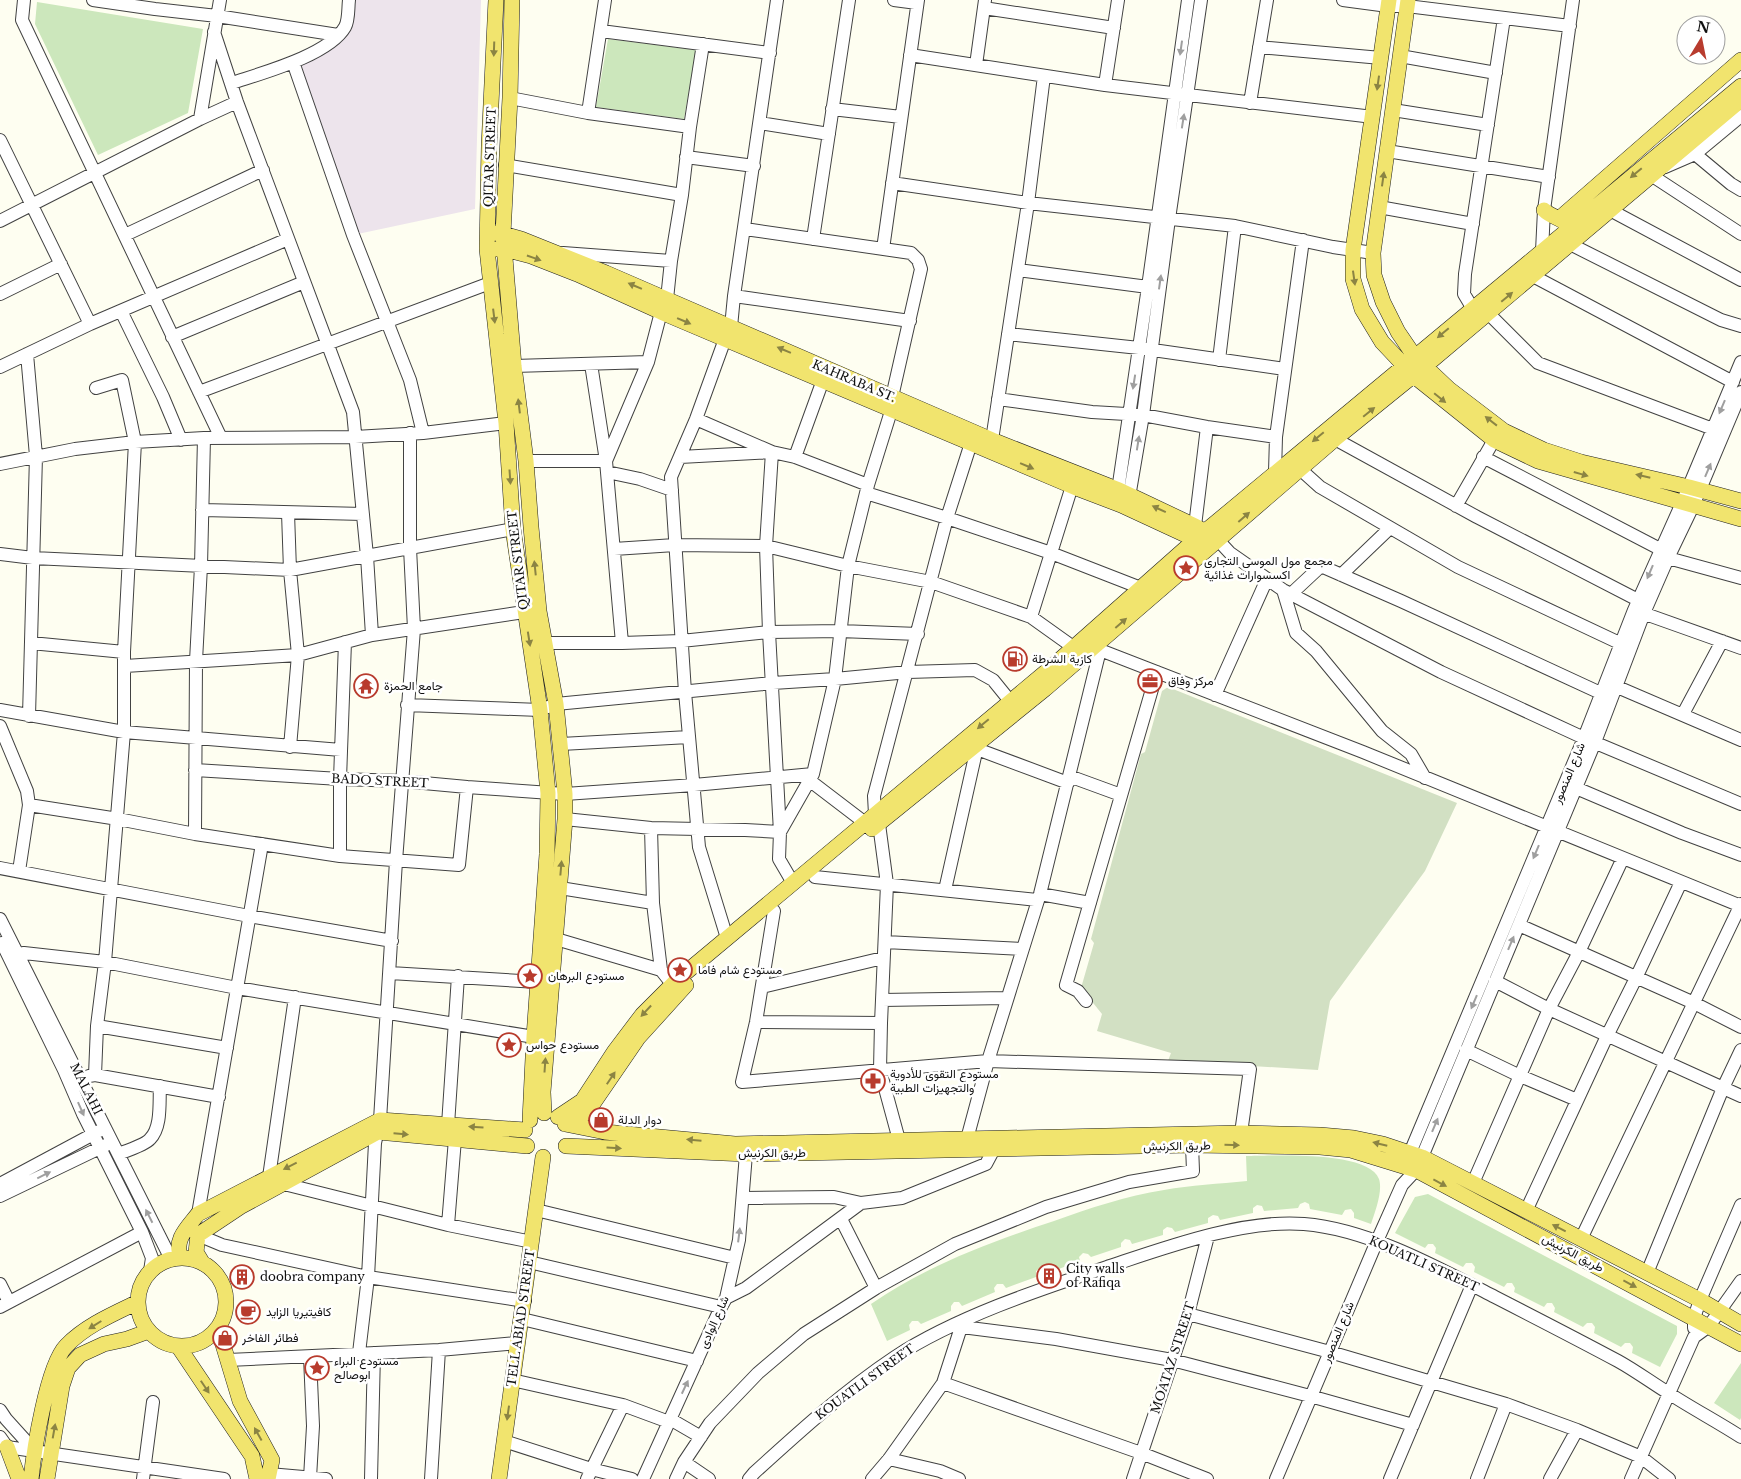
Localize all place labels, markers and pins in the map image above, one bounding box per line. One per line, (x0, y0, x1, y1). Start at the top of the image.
place label: مجمع مول الموسى التجاري اكسسوارات غذائية (1204, 553, 1333, 583)
place icon: مجمع مول الموسى التجاري اكسسوارات غذائية (1173, 555, 1199, 581)
fuel station icon: كازية الشرطة (1002, 646, 1028, 672)
place label: كازية الشرطة (1032, 651, 1092, 667)
office icon: مركز وفاق (1137, 668, 1163, 694)
temple icon: جامع الحمزة (353, 673, 379, 699)
place label: مركز وفاق (1168, 673, 1214, 689)
place label: جامع الحمزة (384, 678, 443, 695)
place icon: مستودع شام فاما (667, 957, 693, 983)
place label: مستودع شام فاما (698, 962, 782, 979)
place icon: مستودع البرهان (517, 963, 543, 989)
place label: مستودع البرهان (548, 968, 624, 985)
place icon: مستودع حواس (496, 1032, 522, 1058)
place label: مستودع حواس (526, 1037, 599, 1054)
place label: مستودع التقوى للأدوية والتجهيزات الطبية (890, 1066, 999, 1096)
pharmacy icon: مستودع التقوى للأدوية والتجهيزات الطبية (860, 1068, 886, 1094)
shop icon: دوار الدلة (588, 1107, 614, 1133)
place label: دوار الدلة (618, 1112, 662, 1128)
place label: City walls of Rafiqa (1066, 1261, 1125, 1290)
building icon: City walls of Rafiqa (1036, 1263, 1062, 1289)
building icon: doobra company (229, 1264, 255, 1290)
place label: doobra company (260, 1269, 365, 1284)
cafe icon: كافيتيريا الزايد (235, 1299, 261, 1325)
place label: كافيتيريا الزايد (266, 1304, 331, 1320)
shop icon: فطائر الفاخر (212, 1325, 238, 1351)
place label: فطائر الفاخر (241, 1330, 299, 1346)
place label: مستودع البراء ابوصالح (334, 1353, 399, 1384)
place icon: مستودع البراء ابوصالح (304, 1355, 330, 1381)

